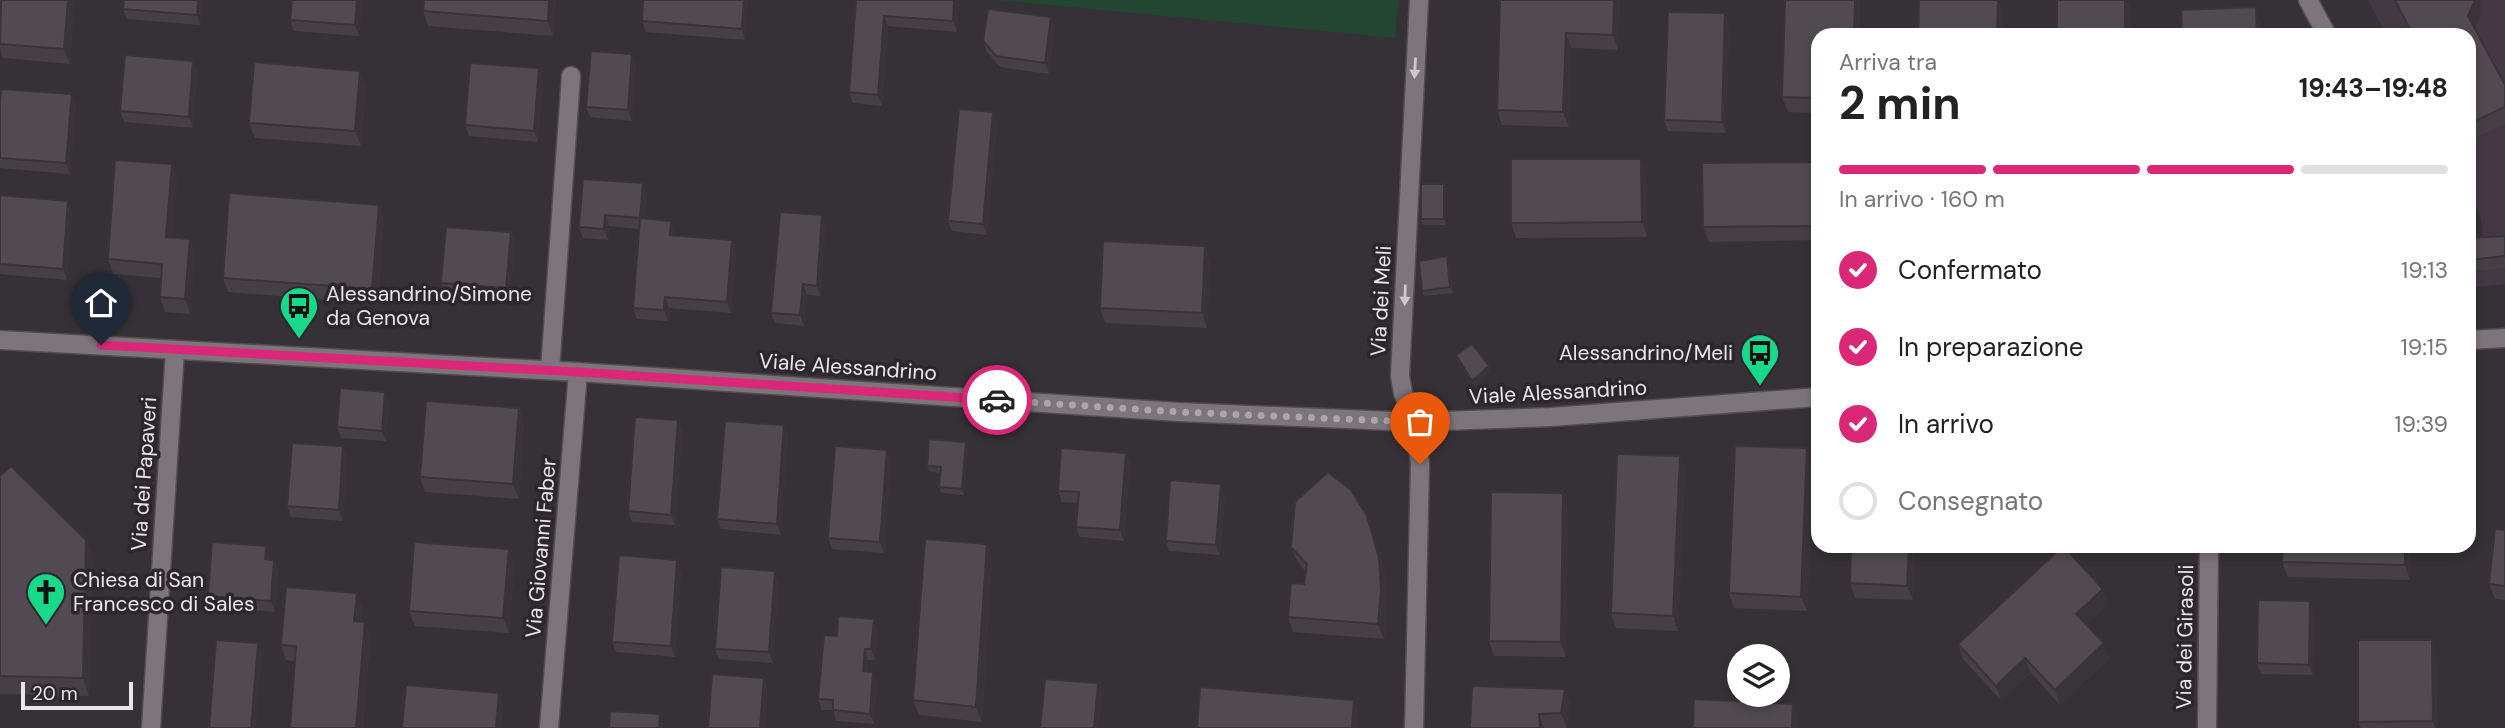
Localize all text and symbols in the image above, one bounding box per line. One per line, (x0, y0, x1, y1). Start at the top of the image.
text: Arriva tra (1839, 47, 1937, 77)
one-way arrow (1410, 57, 1421, 79)
text: 19:43–19:48 (2299, 71, 2448, 105)
text: 2 min (1839, 73, 1961, 133)
text: In arrivo · 160 m (1839, 184, 2005, 214)
street label: Via dei Meli (1364, 245, 1398, 357)
icon: check (1839, 251, 1877, 289)
text: Confermato (1898, 253, 2042, 287)
text: 19:13 (2401, 255, 2448, 285)
pin (71, 273, 131, 345)
place label: Alessandrino/Simone da Genova (326, 280, 532, 332)
icon: home (82, 284, 120, 322)
bus stop icon: Alessandrino/Simone da Genova (278, 285, 320, 340)
one-way arrow (1399, 285, 1410, 307)
icon: check (1839, 328, 1877, 366)
text: In preparazione (1898, 330, 2084, 364)
bus stop icon: Alessandrino/Meli (1739, 332, 1781, 387)
text: 19:15 (2401, 332, 2448, 362)
place label: Alessandrino/Meli (1559, 339, 1733, 367)
street label: Viale Alessandrino (758, 347, 938, 387)
courier (962, 365, 1032, 435)
street label: Viale Alessandrino (1468, 373, 1648, 411)
icon: car (978, 381, 1016, 419)
pin (1390, 392, 1450, 464)
street label: Via dei Papaveri (125, 396, 163, 552)
icon: bag (1401, 403, 1439, 441)
icon: check (1839, 405, 1877, 443)
text: In arrivo (1898, 407, 1994, 441)
text: 19:39 (2394, 409, 2448, 439)
street label: Via Giovanni Faber (519, 457, 563, 639)
text: Consegnato (1898, 484, 2043, 518)
street label: Via dei Girasoli (2170, 564, 2200, 710)
place label: Chiesa di San Francesco di Sales (73, 566, 255, 618)
church icon: Chiesa di San Francesco di Sales (25, 571, 67, 626)
map controls (1727, 644, 1790, 707)
button: layers (1727, 644, 1790, 707)
scale bar (21, 679, 133, 711)
text: 20 m (32, 681, 78, 706)

